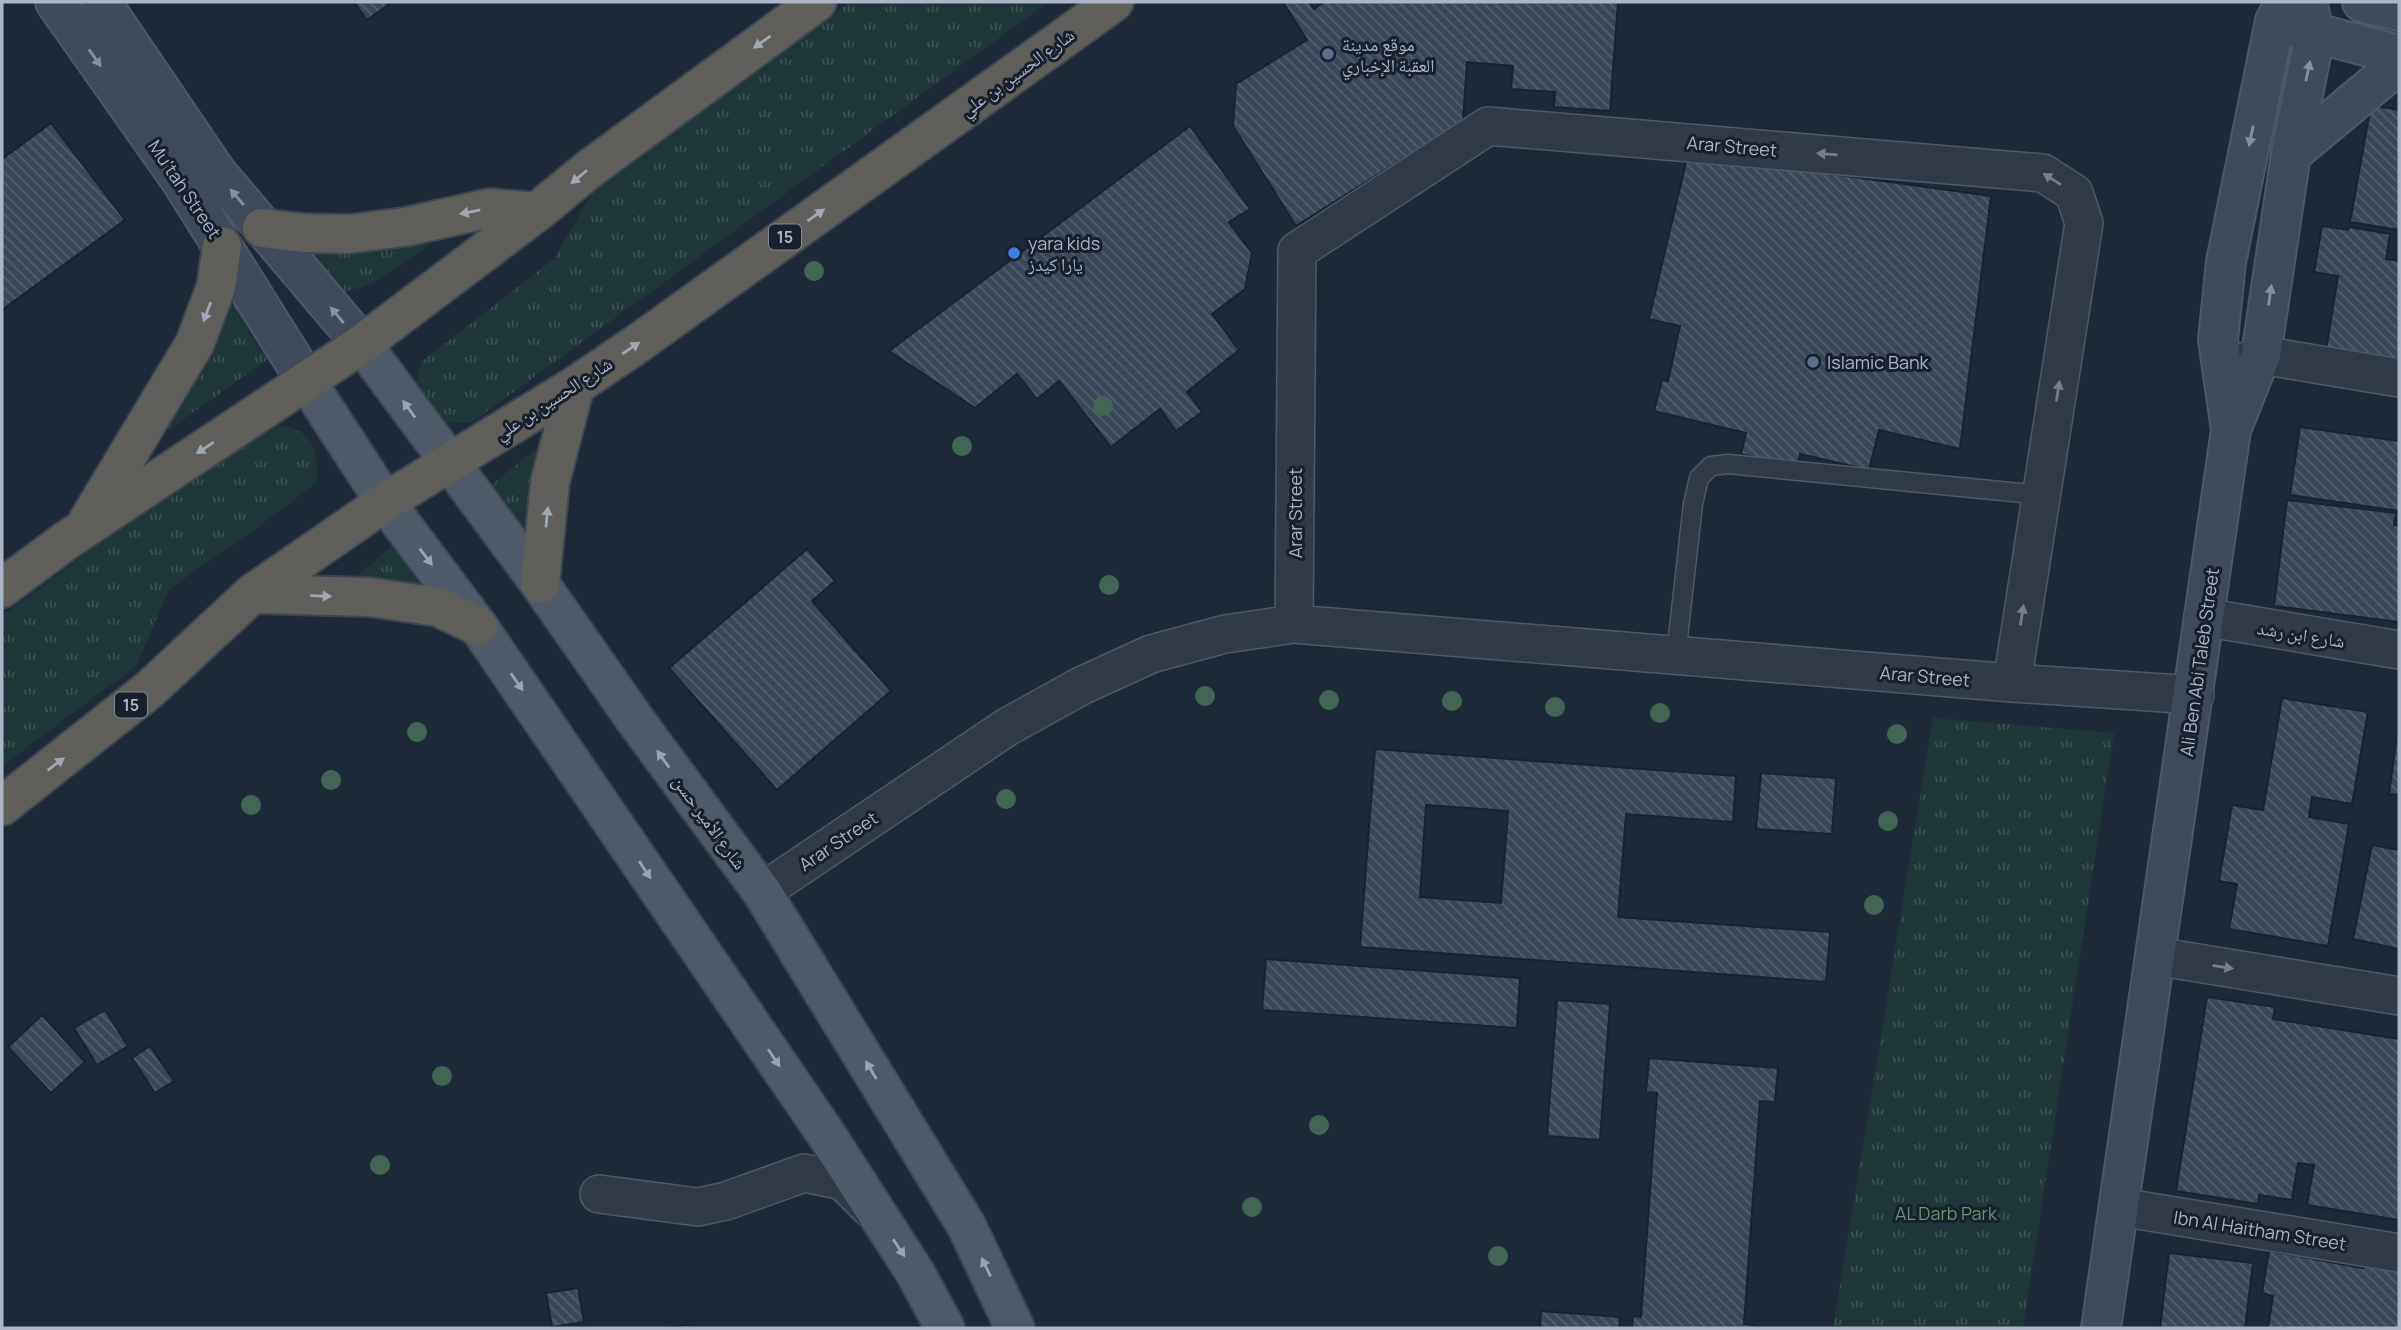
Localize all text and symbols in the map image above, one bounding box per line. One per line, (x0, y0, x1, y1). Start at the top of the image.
street label: شارع الحسين بن علي (955, 22, 1081, 124)
place label: موقع مدينة العقبة الإخباري (1342, 32, 1434, 81)
one-way arrow (753, 35, 771, 49)
marker: موقع مدينة العقبة الإخباري (1320, 46, 1336, 62)
one-way arrow (88, 49, 102, 67)
one-way arrow (2302, 60, 2313, 82)
one-way arrow (2246, 125, 2257, 147)
street label: Arar Street (1686, 130, 1778, 162)
street label: Mu'tah Street (143, 135, 227, 243)
one-way arrow (1816, 148, 1838, 159)
one-way arrow (571, 170, 589, 185)
one-way arrow (2042, 173, 2062, 186)
one-way arrow (229, 188, 244, 206)
one-way arrow (459, 206, 481, 217)
one-way arrow (807, 208, 825, 222)
road number: 15 (769, 224, 801, 249)
place label: yara kids يارا كيدز (1027, 231, 1100, 276)
marker: yara kids يارا كيدز (1006, 245, 1022, 261)
one-way arrow (2265, 284, 2276, 306)
one-way arrow (201, 301, 212, 322)
one-way arrow (329, 306, 345, 324)
one-way arrow (621, 341, 641, 354)
place label: Islamic Bank (1827, 350, 1930, 374)
street label: شارع الحسين بن علي (490, 351, 618, 448)
marker: Islamic Bank (1805, 354, 1821, 370)
one-way arrow (2053, 380, 2064, 402)
one-way arrow (403, 400, 417, 418)
one-way arrow (196, 441, 215, 454)
street label: Arar Street (1283, 468, 1307, 558)
one-way arrow (542, 505, 553, 527)
one-way arrow (419, 548, 433, 566)
street label: Ali Ben Abi Taleb Street (2174, 566, 2224, 758)
one-way arrow (310, 590, 332, 601)
one-way arrow (2017, 604, 2028, 626)
street label: شارع ابن رشد (2255, 615, 2347, 653)
street label: Arar Street (1879, 660, 1971, 692)
one-way arrow (510, 673, 523, 692)
road number: 15 (115, 692, 147, 718)
one-way arrow (657, 750, 671, 768)
one-way arrow (47, 758, 65, 772)
street label: شارع الأمير حسن (668, 770, 752, 874)
street label: Arar Street (794, 806, 882, 876)
one-way arrow (639, 860, 652, 880)
one-way arrow (2212, 962, 2234, 973)
one-way arrow (767, 1049, 781, 1067)
one-way arrow (865, 1061, 877, 1080)
park label: AL Darb Park (1895, 1201, 1998, 1225)
street label: Ibn Al Haitham Street (2172, 1204, 2348, 1256)
one-way arrow (892, 1239, 906, 1257)
one-way arrow (980, 1257, 991, 1277)

